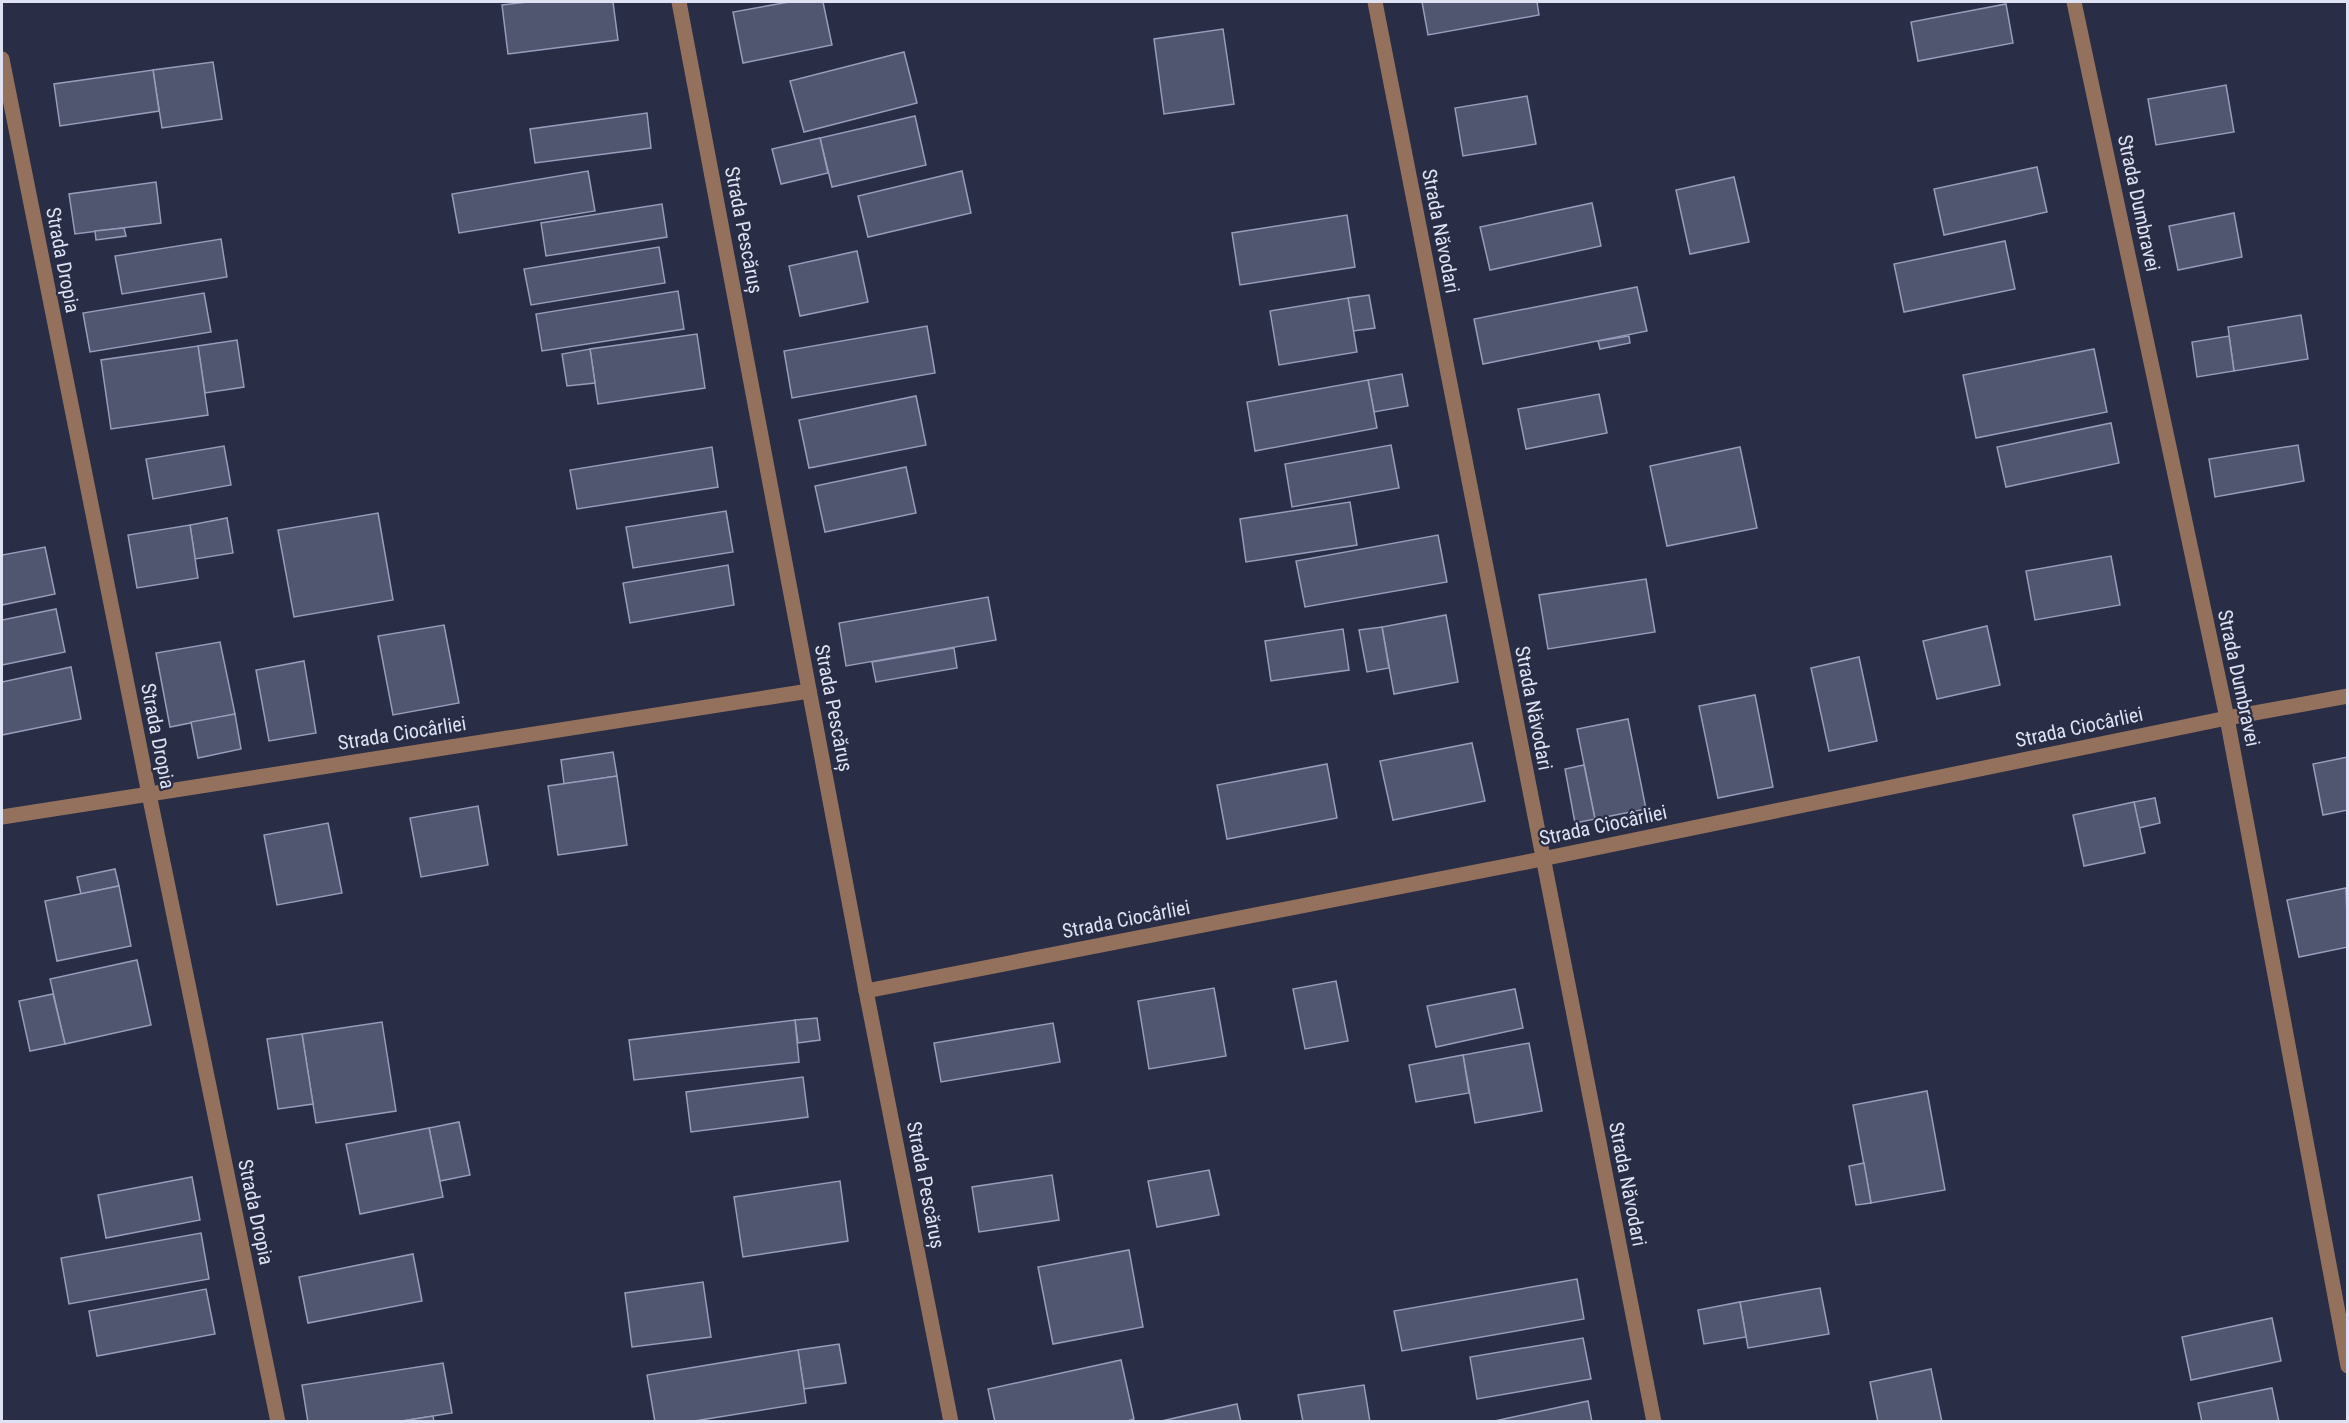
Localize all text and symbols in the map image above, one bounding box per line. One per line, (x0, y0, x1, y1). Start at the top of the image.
street label: Strada Dumbravei (2113, 132, 2165, 274)
street label: Strada Pescăruș (720, 164, 768, 296)
street label: Strada Năvodari (1417, 167, 1465, 295)
street label: Strada Dropia (41, 205, 85, 315)
street label: Strada Dumbravei (2213, 607, 2265, 749)
street label: Strada Pescăruș (810, 642, 858, 774)
street label: Strada Năvodari (1510, 644, 1558, 772)
street label: Strada Dropia (136, 681, 180, 791)
street label: Strada Ciocârliei (2013, 702, 2145, 752)
street label: Strada Ciocârliei (336, 711, 468, 755)
street label: Strada Ciocârliei (1537, 800, 1669, 850)
street label: Strada Ciocârliei (1060, 895, 1192, 943)
street label: Strada Pescăruș (902, 1119, 950, 1251)
street label: Strada Năvodari (1604, 1120, 1652, 1248)
street label: Strada Dropia (233, 1157, 279, 1267)

